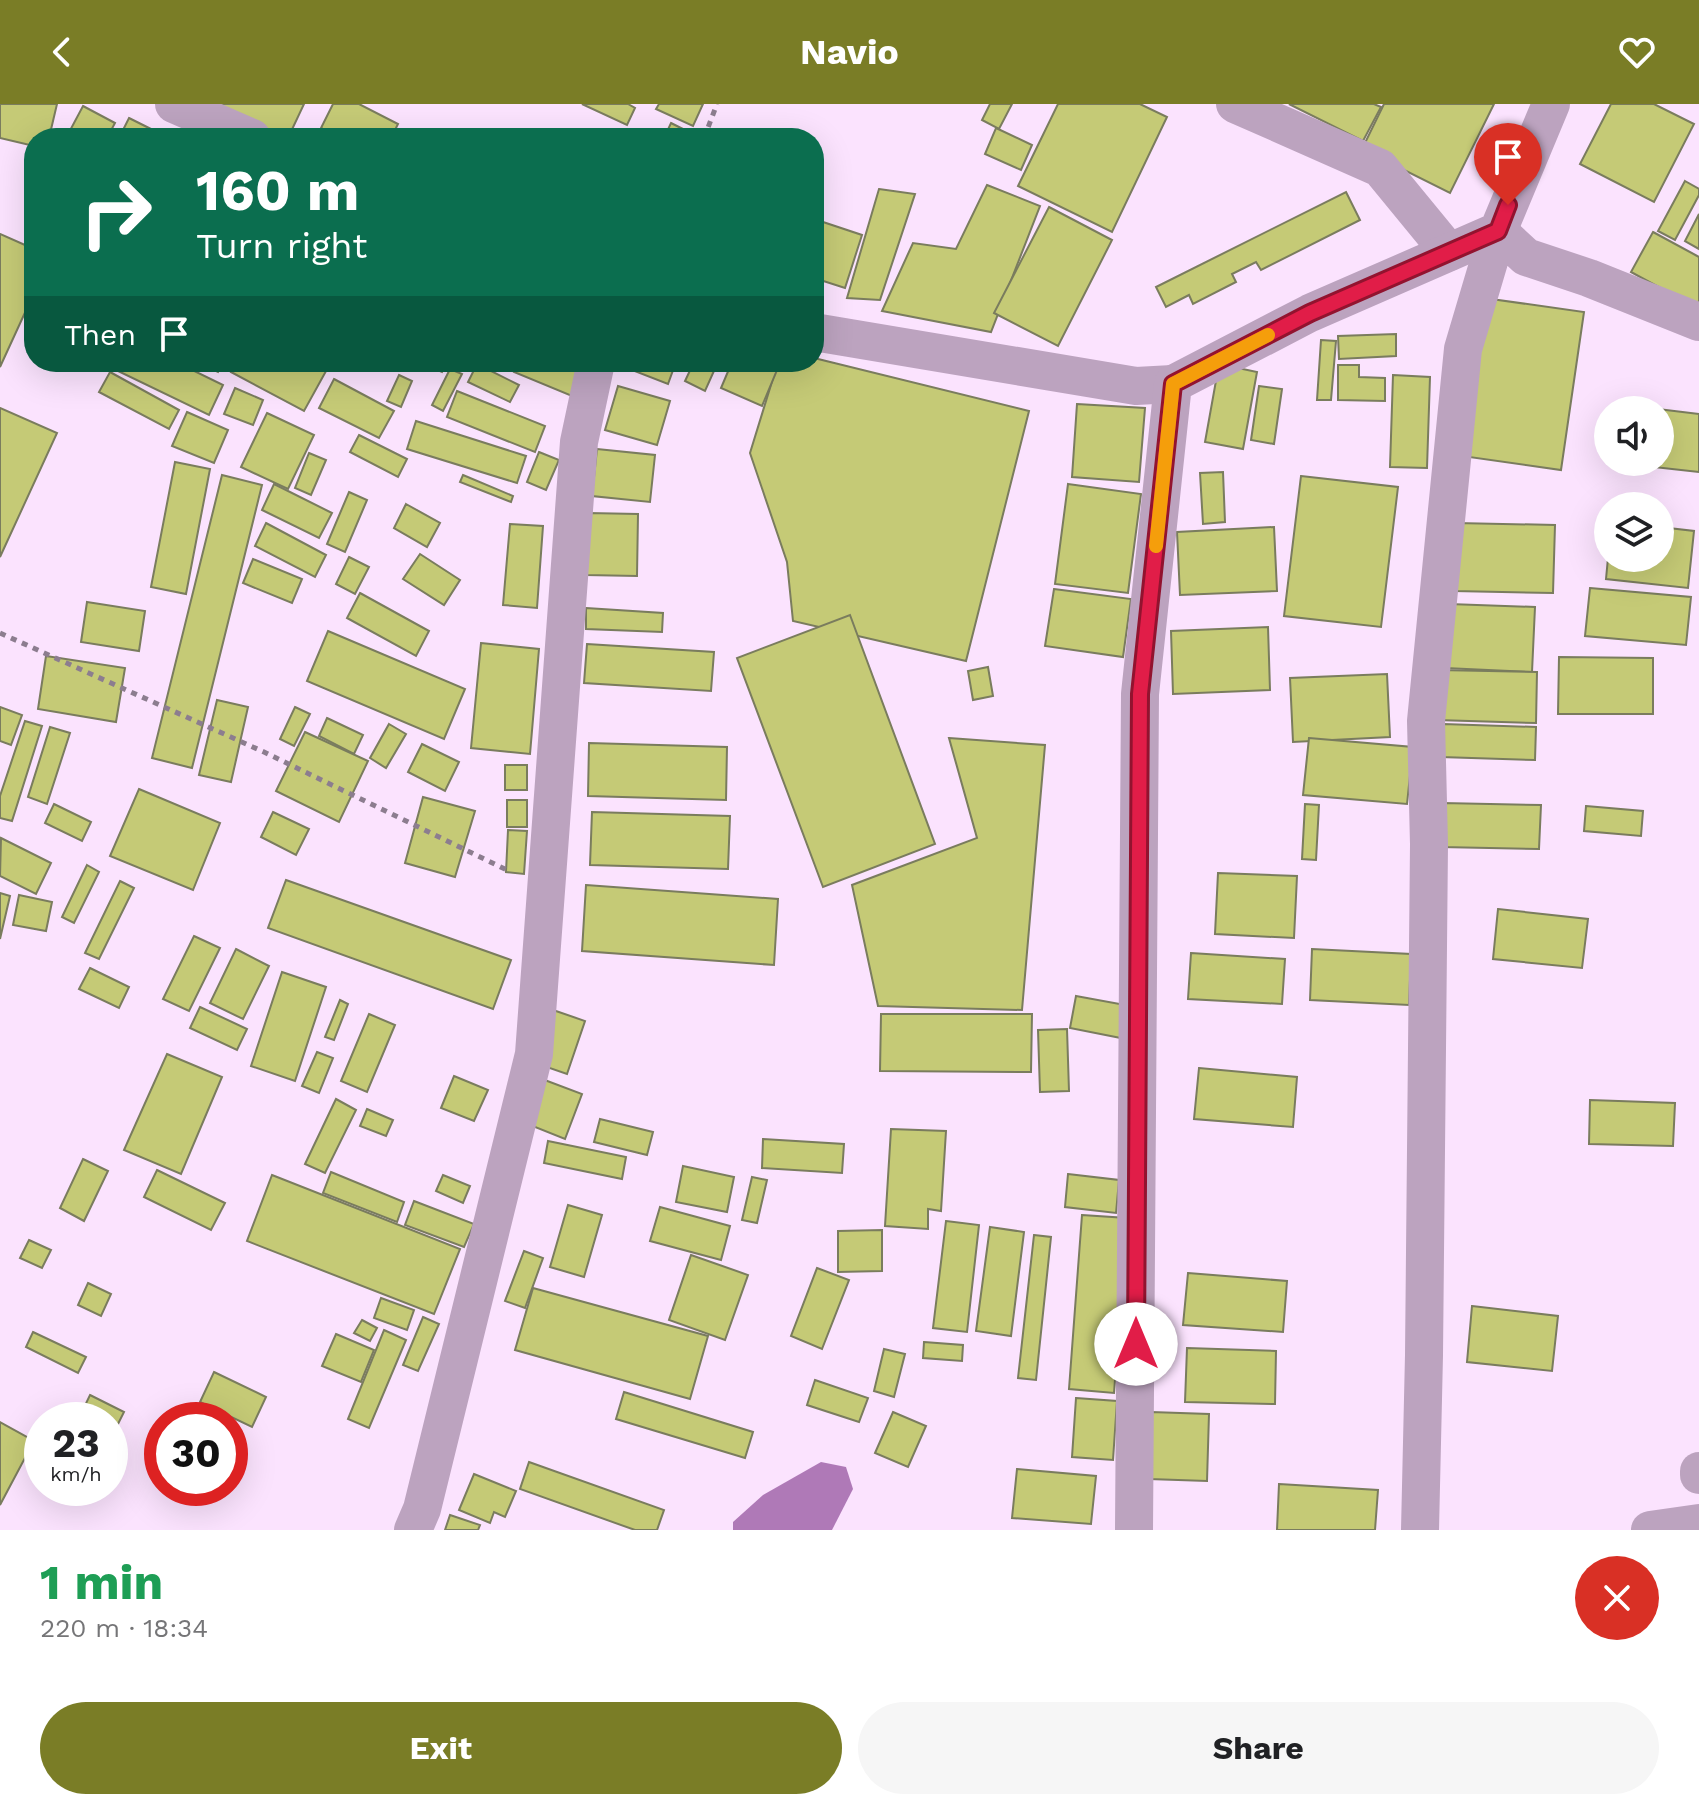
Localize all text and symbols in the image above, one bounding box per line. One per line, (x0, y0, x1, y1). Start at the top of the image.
icon: back (40, 30, 84, 74)
icon: heart (1615, 30, 1659, 74)
text: Navio (800, 31, 899, 73)
pin (1474, 123, 1542, 205)
icon: arrive (1486, 135, 1530, 179)
text: 160 m (196, 158, 359, 224)
icon: right (64, 160, 168, 264)
text: Turn right (196, 225, 367, 267)
icon: arrive (152, 312, 196, 356)
text: Then (64, 317, 136, 352)
map controls (1594, 396, 1674, 572)
button: sound (1594, 396, 1674, 476)
button: layers (1594, 492, 1674, 572)
position arrow (1094, 1302, 1178, 1386)
speed limit sign: 30 (144, 1402, 248, 1506)
text: 23 (52, 1420, 100, 1467)
text: km/h (50, 1462, 102, 1486)
text: 1 min (40, 1554, 163, 1611)
button: close (1575, 1556, 1659, 1640)
text: 220 m · 18:34 (40, 1613, 208, 1643)
button: Exit (40, 1702, 842, 1794)
button: Share (858, 1702, 1659, 1794)

